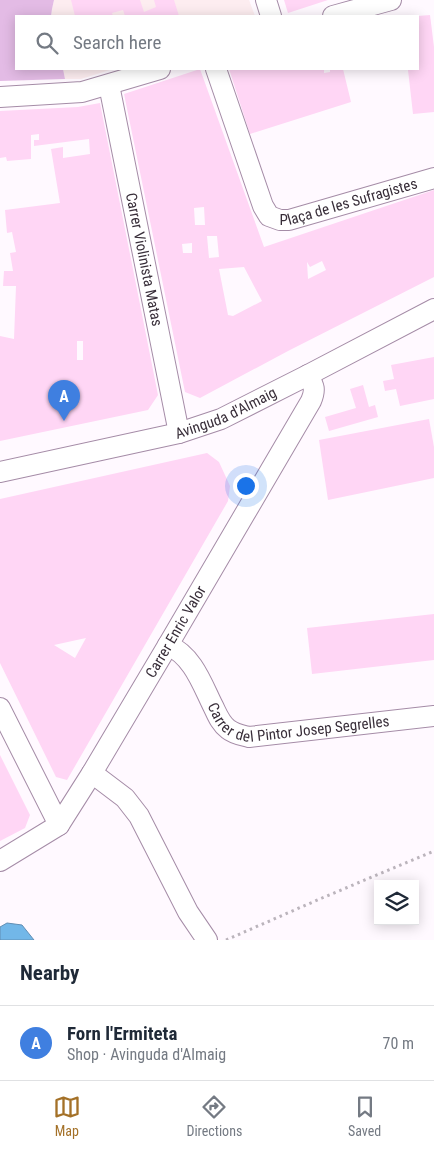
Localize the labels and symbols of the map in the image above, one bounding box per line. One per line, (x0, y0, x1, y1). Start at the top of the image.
street label: Plaça de les Sufragistes (280, 174, 419, 229)
street label: Carrer Violinista Matas (122, 191, 166, 328)
pin: A (48, 380, 80, 421)
street label: Avinguda d'Almaig (173, 383, 279, 443)
your location (233, 473, 259, 499)
street label: Carrer Enric Valor (142, 582, 210, 681)
street label: Carrer del Pintor Josep Segrelles (204, 700, 390, 746)

